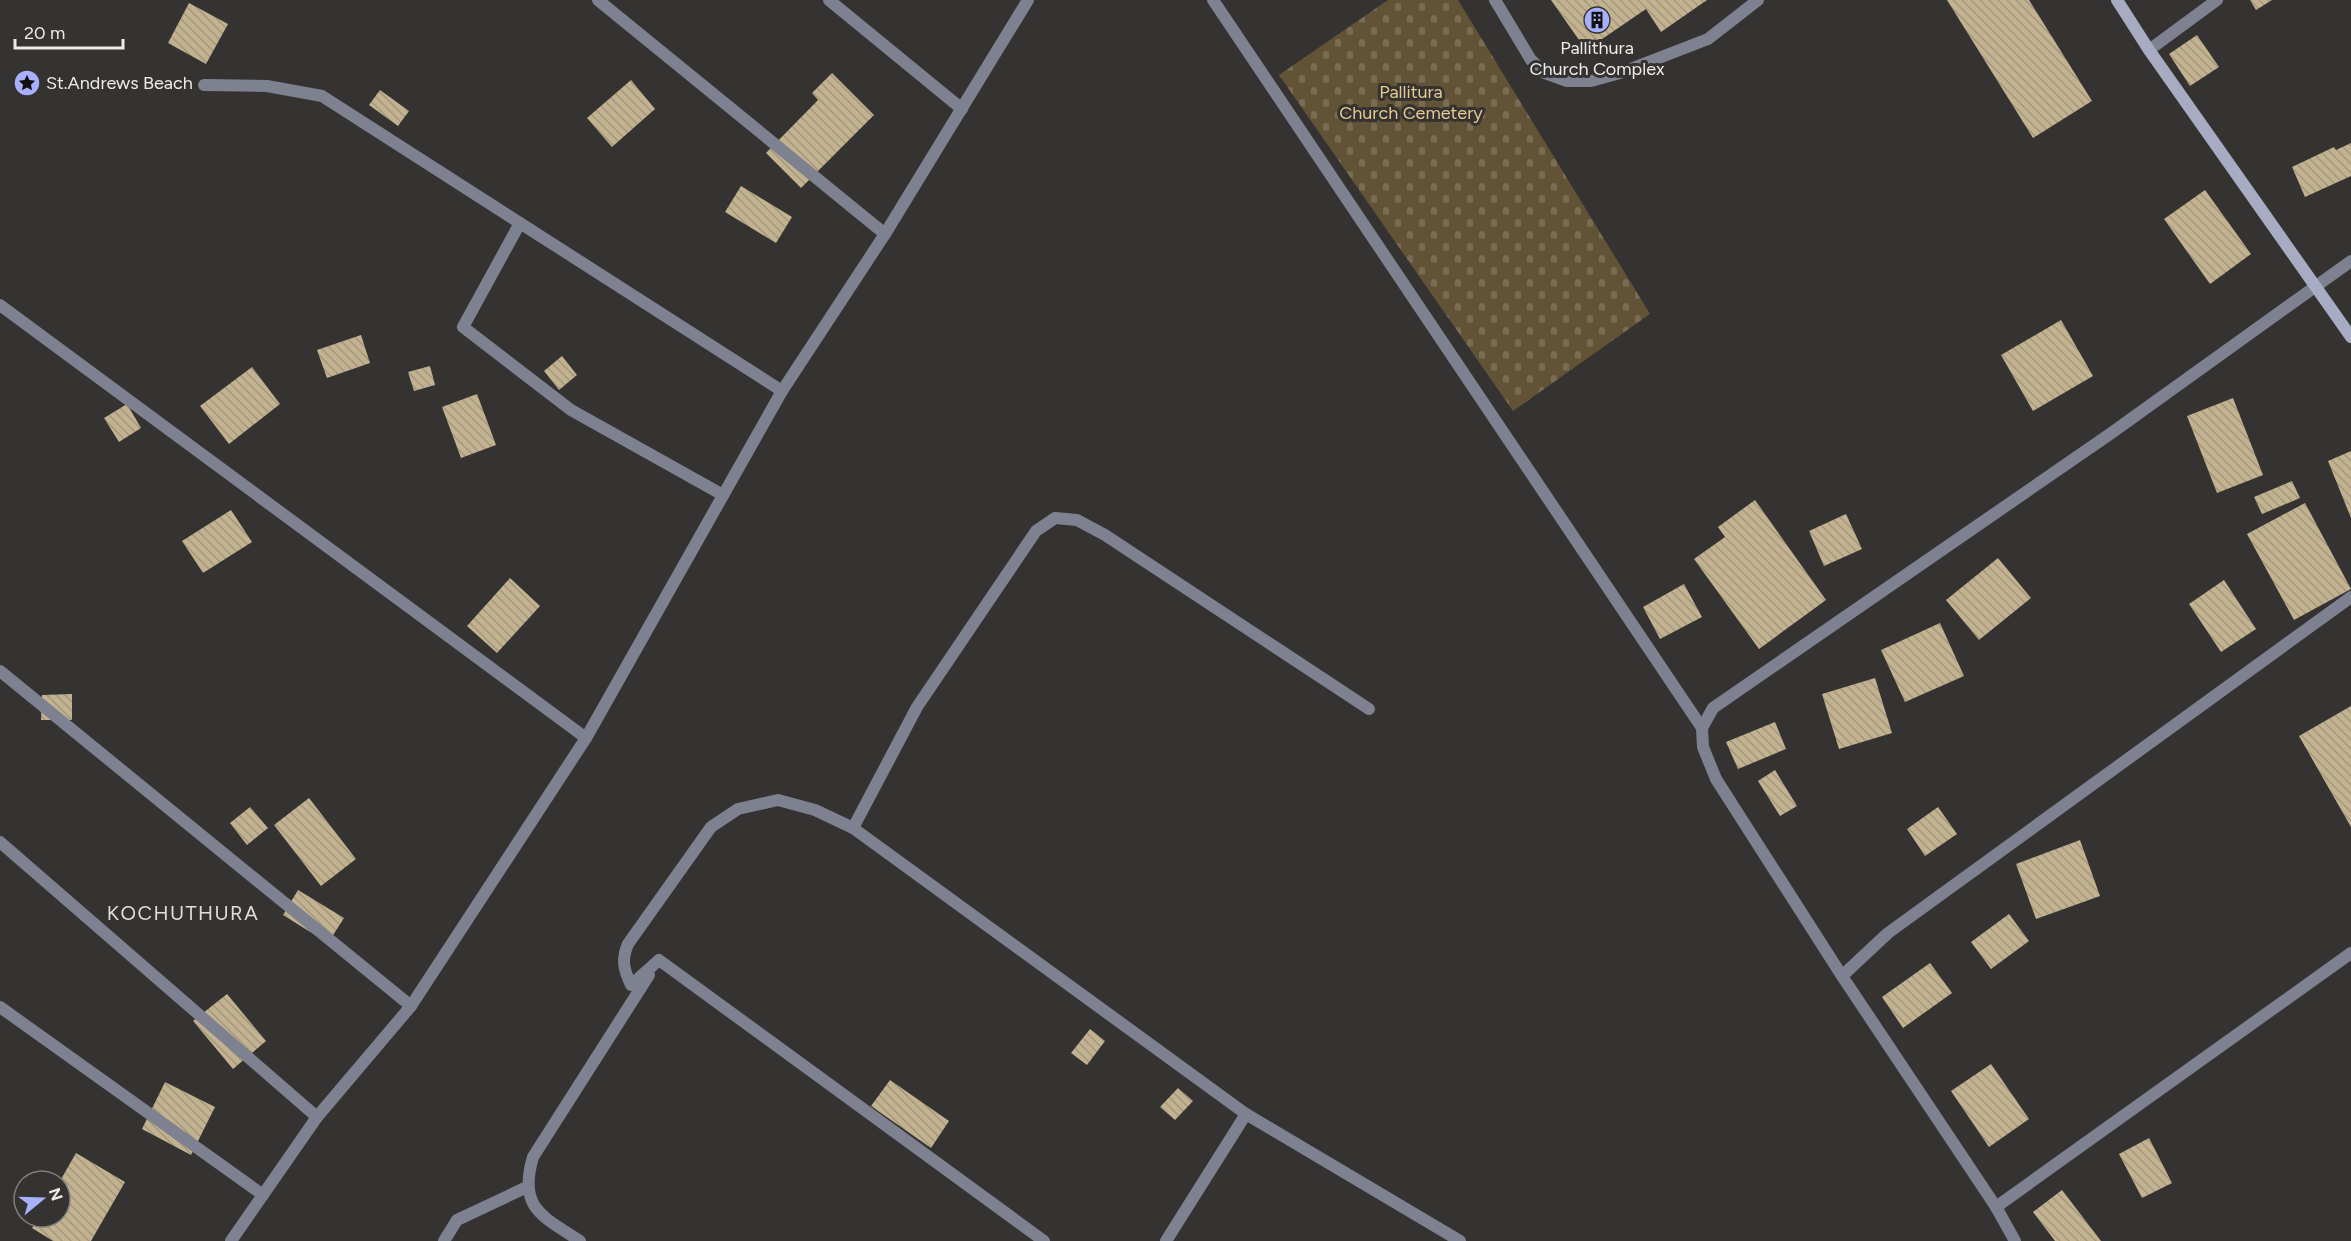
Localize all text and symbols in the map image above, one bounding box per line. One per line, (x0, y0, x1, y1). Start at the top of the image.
building icon: Pallithura Church Complex (1582, 5, 1612, 35)
scale bar (15, 12, 123, 50)
text: 20 m (24, 22, 65, 44)
place label: Pallithura Church Complex (1530, 37, 1665, 80)
place icon: St.Andrews Beach (12, 68, 42, 98)
place label: St.Andrews Beach (46, 72, 193, 94)
park label: Pallitura Church Cemetery (1339, 81, 1483, 124)
district label: KOCHUTHURA (107, 901, 259, 925)
north arrow (12, 1169, 72, 1229)
text: N (45, 1185, 67, 1203)

